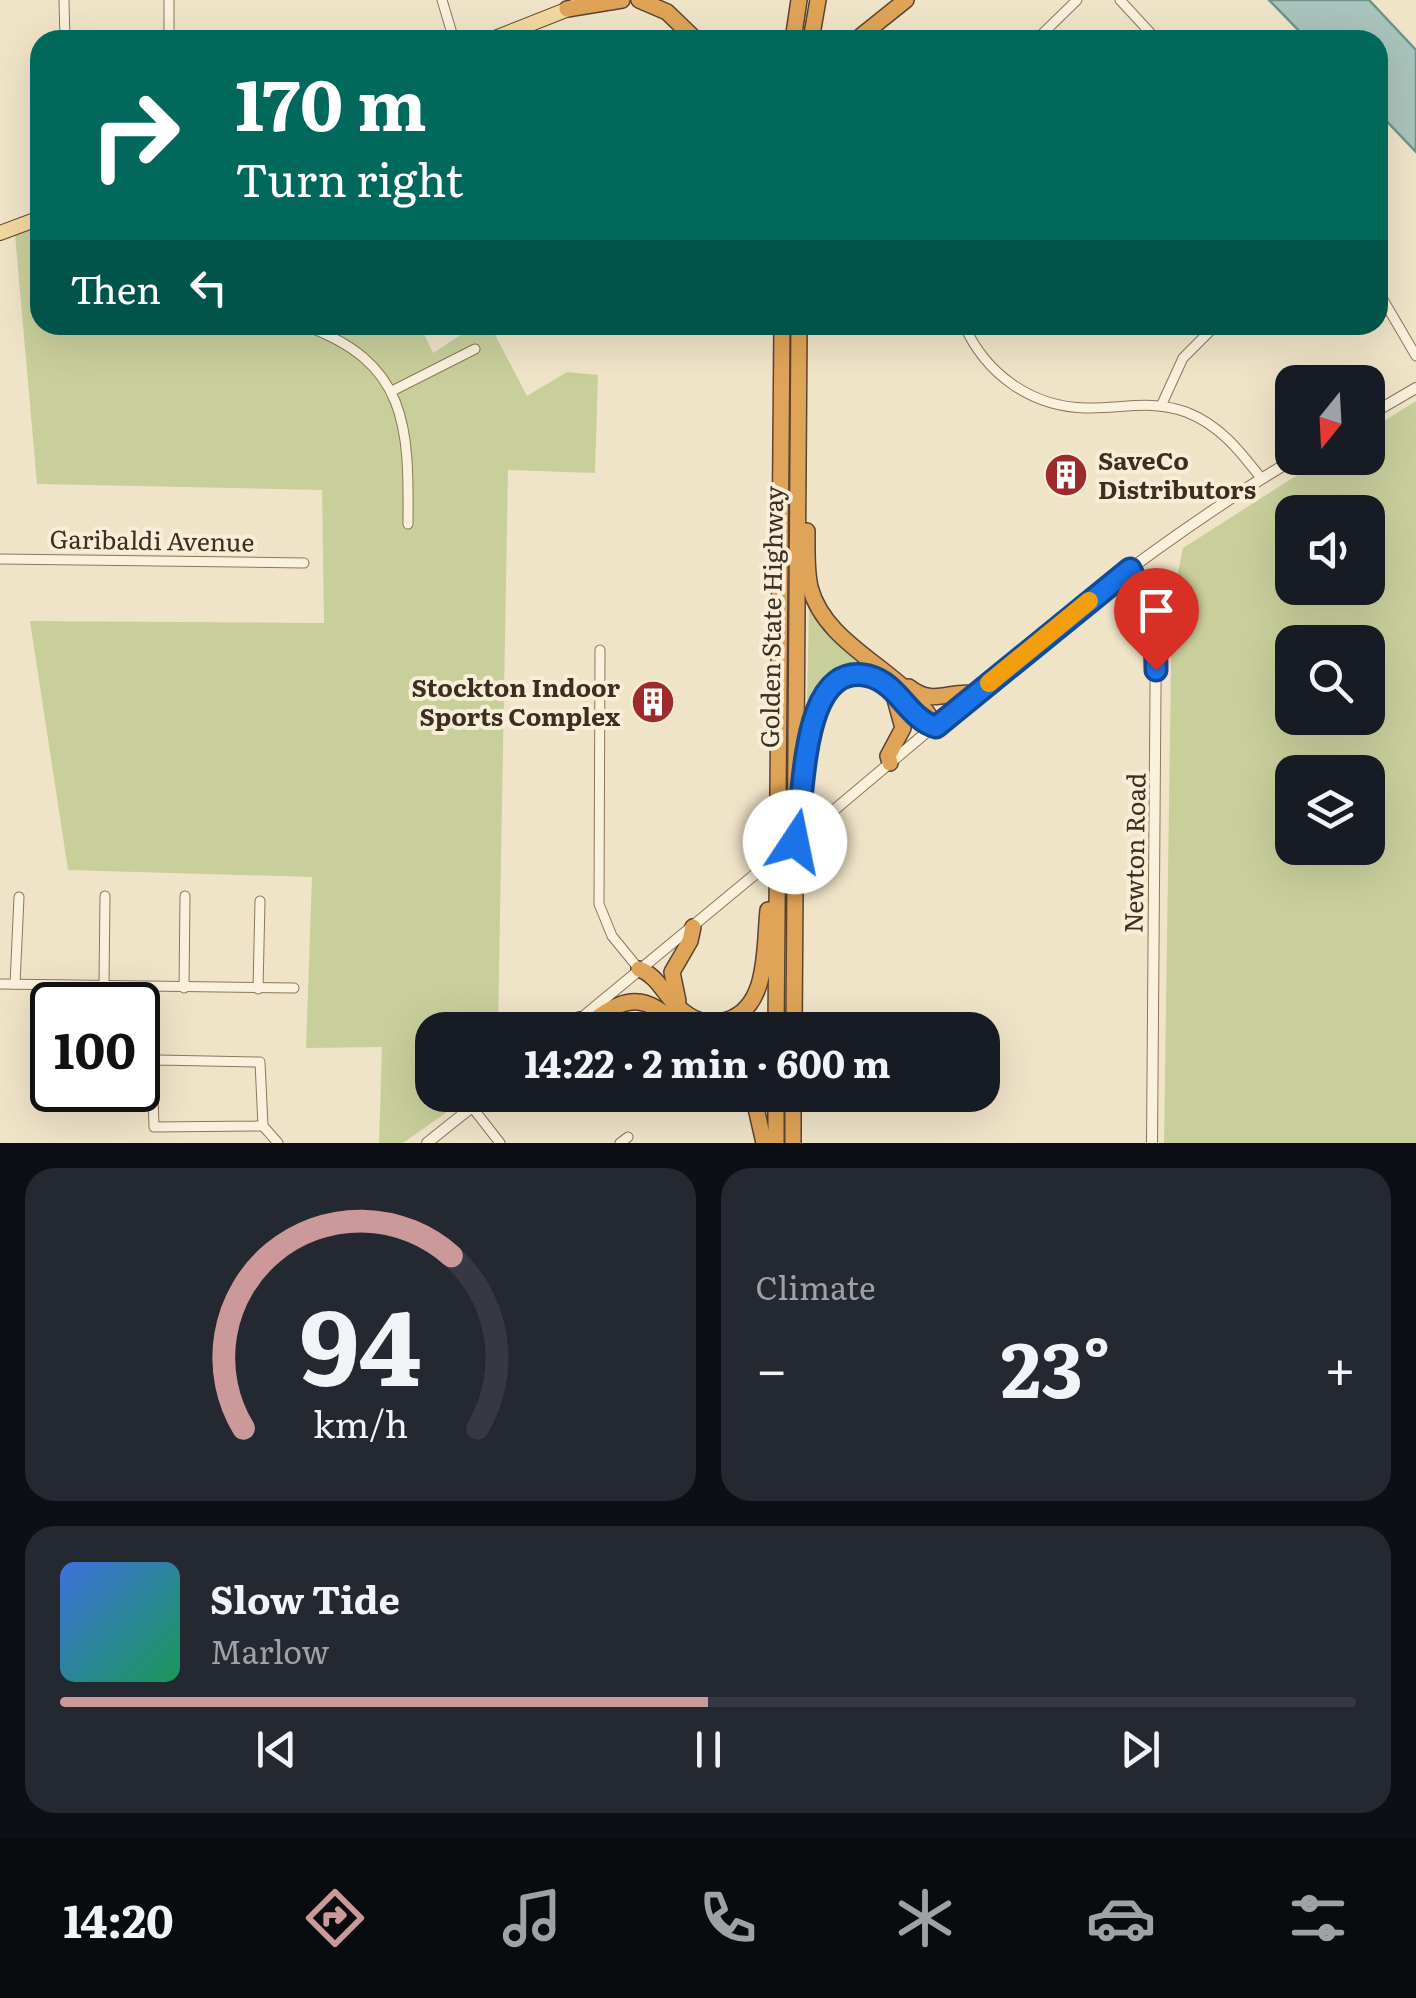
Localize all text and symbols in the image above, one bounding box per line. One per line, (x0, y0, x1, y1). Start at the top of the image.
text: 170 m (235, 49, 427, 153)
icon: right (70, 70, 200, 200)
text: Turn right (235, 144, 463, 211)
text: Then (70, 259, 161, 316)
icon: left (181, 260, 236, 315)
north arrow (1275, 365, 1385, 475)
map controls (1275, 365, 1385, 865)
place label: SaveCo Distributors (1098, 441, 1256, 507)
building icon: SaveCo Distributors (1043, 452, 1089, 498)
street label: Golden State Highway (750, 485, 791, 748)
button: sound (1275, 495, 1385, 605)
street label: Garibaldi Avenue (49, 519, 255, 560)
pin (1114, 568, 1199, 671)
icon: arrive (1129, 583, 1184, 638)
button: search (1275, 625, 1385, 735)
place label: Stockton Indoor Sports Complex (411, 668, 620, 734)
building icon: Stockton Indoor Sports Complex (630, 679, 676, 725)
button: layers (1275, 755, 1385, 865)
street label: Newton Road (1114, 772, 1153, 934)
position arrow (743, 790, 847, 894)
speed limit sign: 100 (30, 982, 160, 1112)
text: 14:22 · 2 min · 600 m (524, 1033, 891, 1090)
text: Climate (756, 1262, 876, 1310)
text: 94 (299, 1264, 421, 1418)
text: 23° (1001, 1310, 1111, 1421)
text: − (756, 1325, 788, 1407)
text: + (1324, 1325, 1356, 1407)
text: km/h (313, 1396, 408, 1449)
text: Slow Tide (210, 1569, 400, 1626)
text: Marlow (210, 1626, 329, 1674)
icon: previous (249, 1722, 304, 1777)
icon: pause (681, 1722, 736, 1777)
icon: next (1113, 1722, 1168, 1777)
icon: directions (300, 1883, 370, 1953)
icon: music (497, 1883, 567, 1953)
icon: phone (693, 1883, 763, 1953)
icon: climate (890, 1883, 960, 1953)
icon: car (1086, 1883, 1156, 1953)
icon: filters (1283, 1883, 1353, 1953)
text: 14:20 (63, 1885, 174, 1952)

